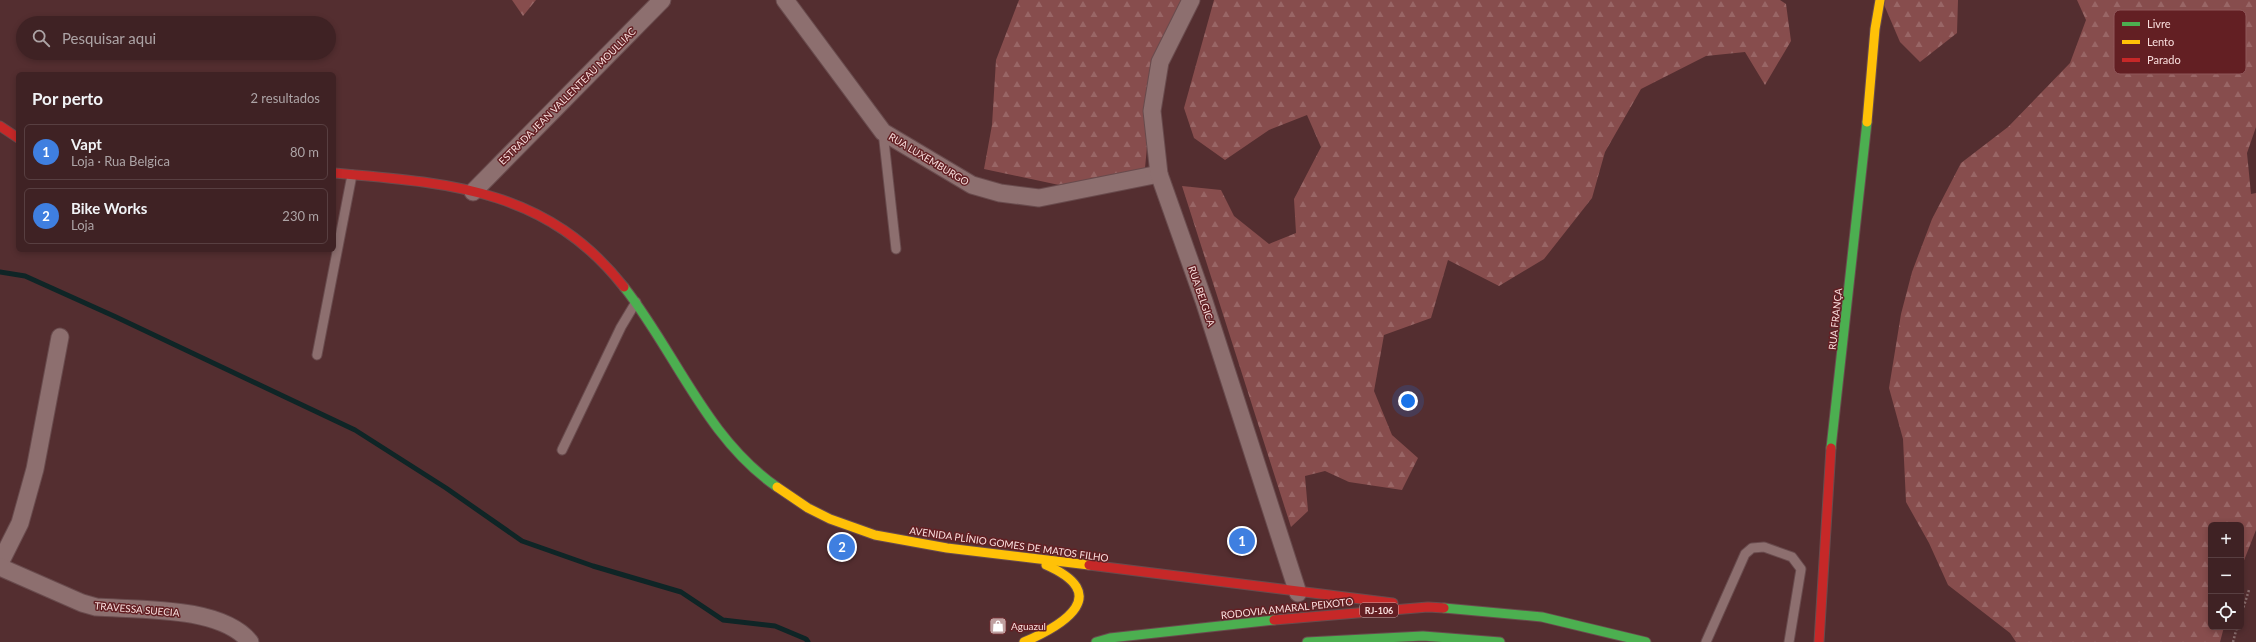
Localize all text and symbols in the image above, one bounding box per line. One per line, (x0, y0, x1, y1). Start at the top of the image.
legend (2114, 10, 2246, 74)
search box (16, 16, 336, 60)
text: Livre (2147, 17, 2171, 30)
street label: ESTRADA JEAN VALLENTEAU MOULLIAC (496, 25, 638, 167)
icon: search (30, 27, 52, 49)
text: Pesquisar aqui (62, 29, 156, 47)
text: Lento (2147, 35, 2174, 48)
text: Parado (2147, 53, 2181, 66)
text: Por perto (32, 88, 103, 109)
text: 2 resultados (250, 90, 320, 106)
street label: RUA LUXEMBURGO (887, 130, 971, 188)
text: Vapt (71, 135, 102, 153)
text: 1 (42, 144, 50, 160)
text: 80 m (290, 144, 319, 160)
text: Loja · Rua Belgica (71, 153, 170, 169)
text: Bike Works (71, 199, 147, 217)
text: 2 (42, 208, 50, 224)
text: 230 m (282, 208, 319, 224)
text: Loja (71, 217, 94, 233)
street label: RUA BELGICA (1186, 264, 1218, 328)
street label: RUA FRANÇA (1826, 287, 1844, 351)
your location (1398, 391, 1418, 411)
map controls (2208, 522, 2244, 630)
button: + (2208, 522, 2244, 558)
street label: AVENIDA PLÍNIO GOMES DE MATOS FILHO (909, 524, 1109, 564)
pin: 1 (1229, 526, 1255, 556)
pin: 2 (829, 532, 855, 562)
button: − (2208, 558, 2244, 594)
button: locate (2208, 594, 2244, 630)
street label: RODOVIA AMARAL PEIXOTO (1220, 595, 1354, 621)
street label: TRAVESSA SUECIA (94, 599, 180, 619)
road number: RJ-106 (1360, 603, 1398, 617)
shop icon: Aguazul (988, 616, 1008, 636)
place label: Aguazul (1011, 620, 1046, 632)

